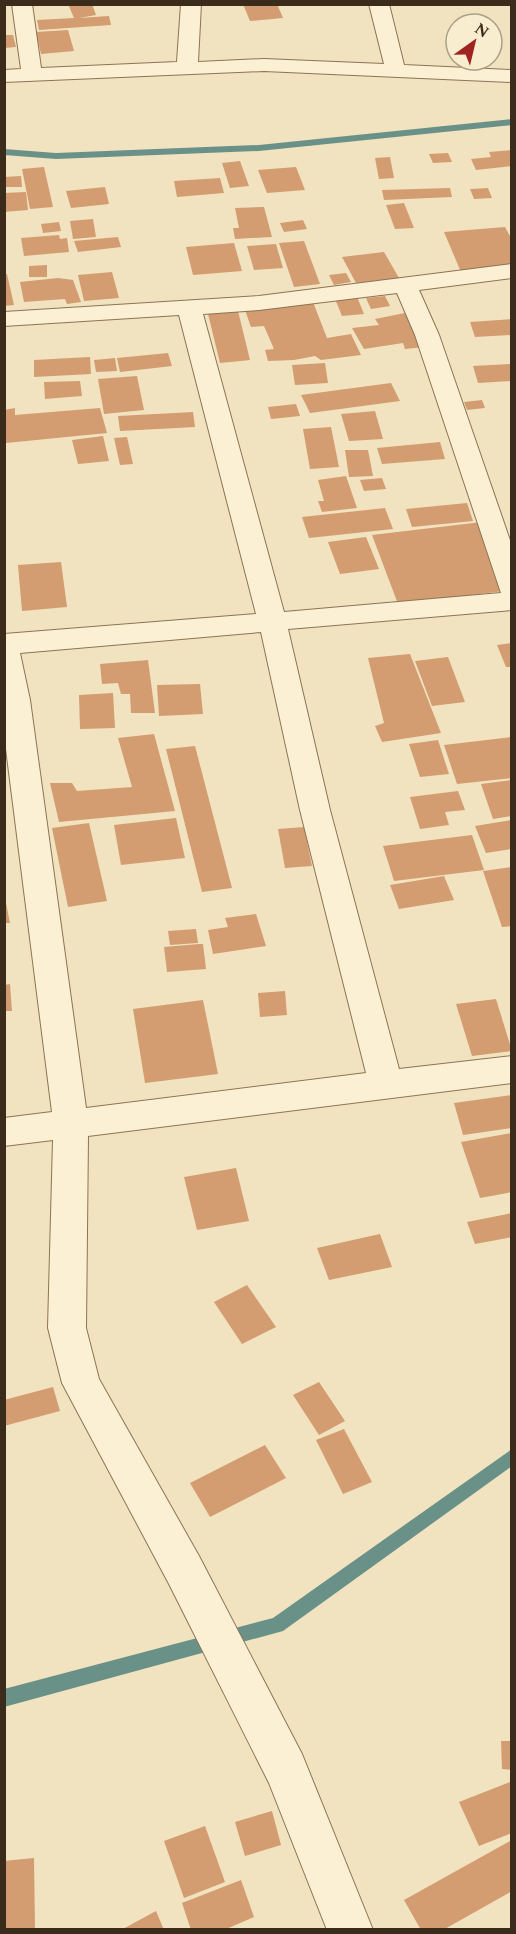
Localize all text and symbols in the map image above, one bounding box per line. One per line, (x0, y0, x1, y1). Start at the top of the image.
north arrow (444, 12, 504, 72)
text: N (470, 17, 494, 44)

